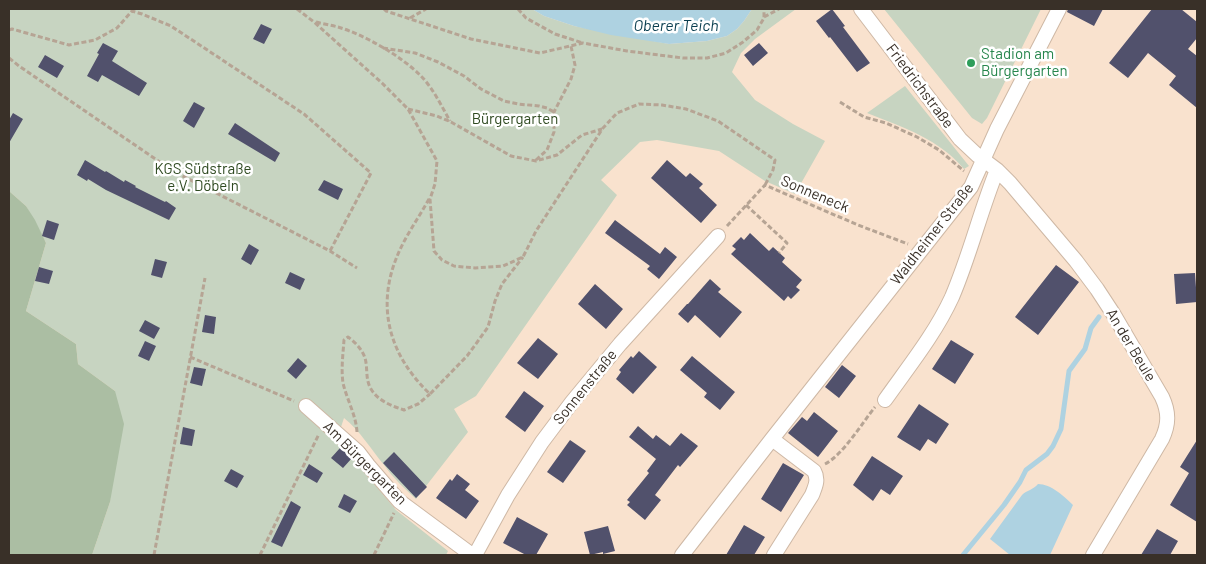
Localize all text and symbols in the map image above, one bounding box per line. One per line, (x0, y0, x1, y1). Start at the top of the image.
water label: Oberer Teich (633, 16, 719, 36)
street label: Friedrichstraße (882, 40, 958, 132)
place label: Stadion am Bürgergarten (981, 45, 1068, 80)
marker: Stadion am Bürgergarten (965, 57, 977, 69)
park label: Bürgergarten (472, 110, 558, 128)
park label: KGS Südstraße e.V. Döbeln (154, 160, 252, 195)
street label: Sonneneck (778, 172, 852, 216)
street label: Waldheimer Straße (887, 180, 977, 288)
street label: An der Beule (1102, 305, 1160, 385)
street label: Sonnenstraße (549, 346, 621, 428)
street label: Am Bürgergarten (319, 417, 411, 509)

